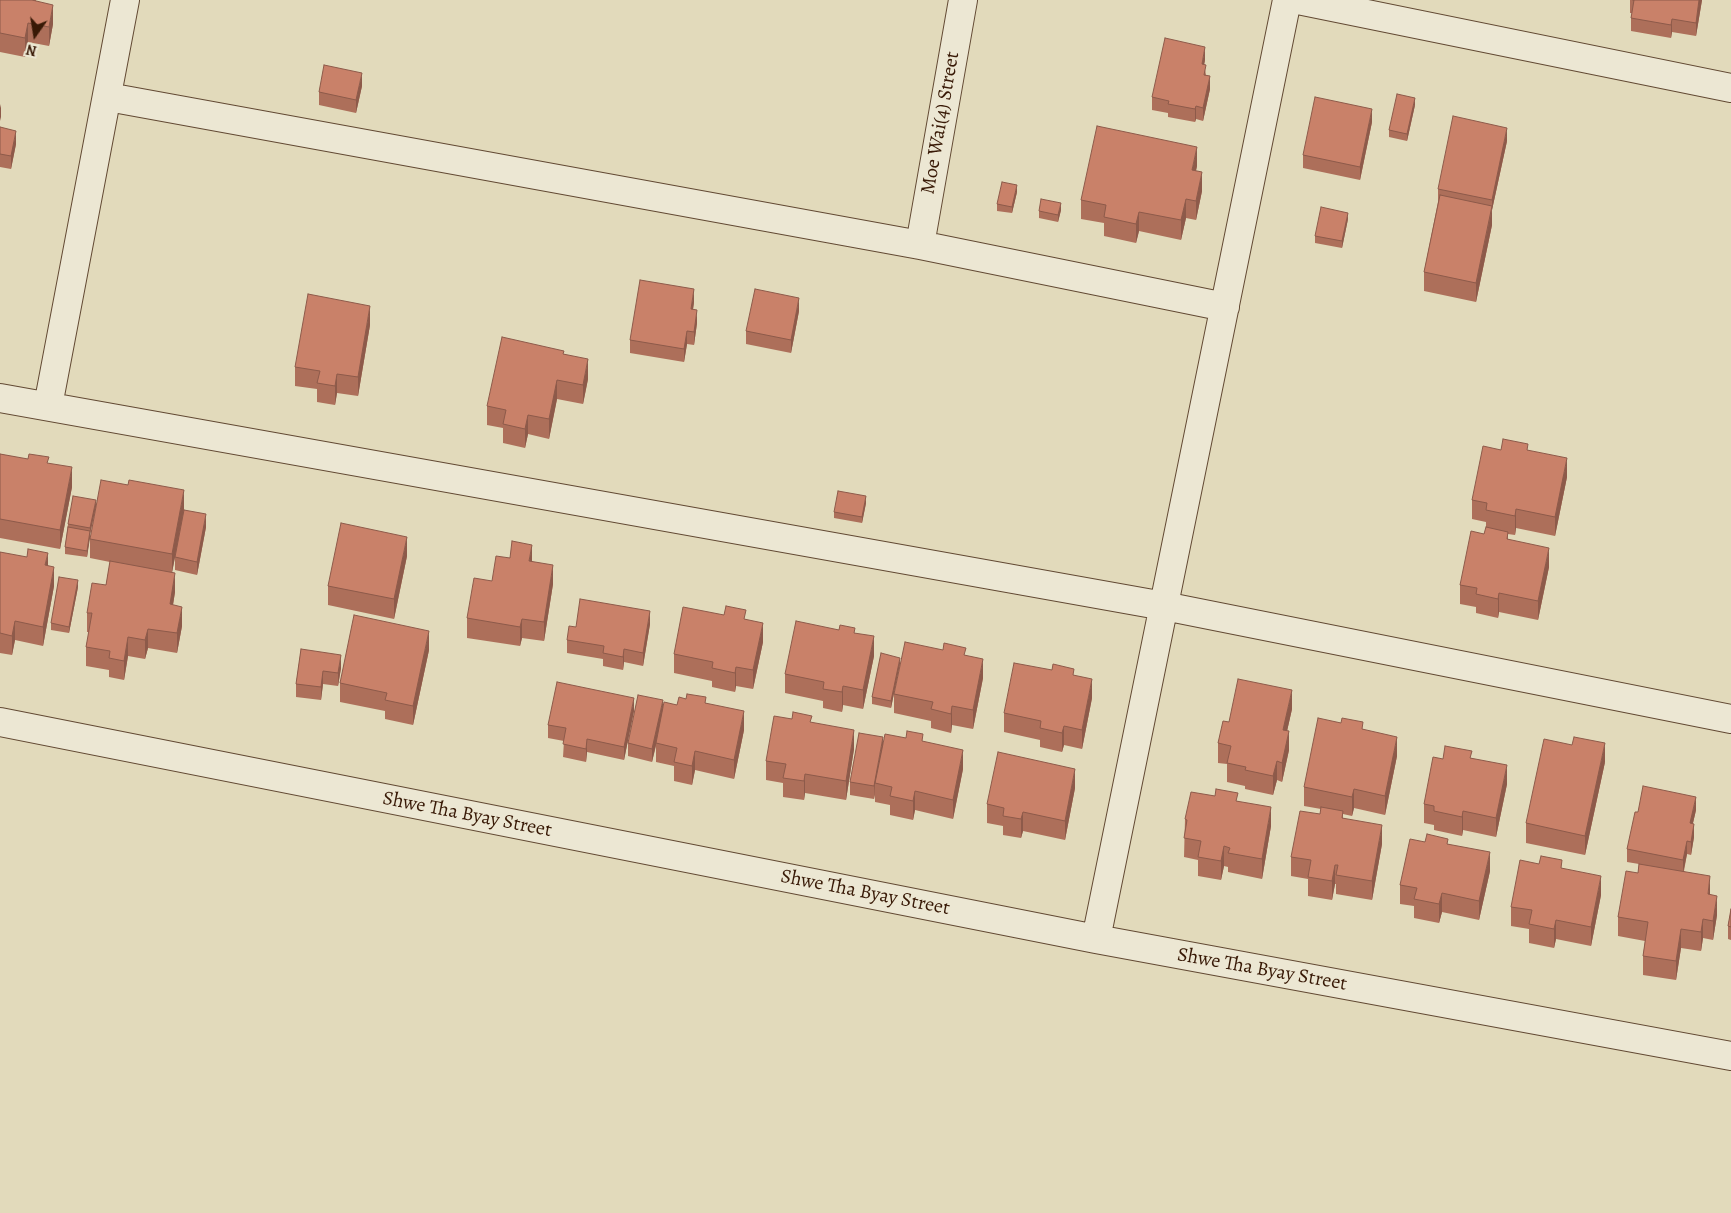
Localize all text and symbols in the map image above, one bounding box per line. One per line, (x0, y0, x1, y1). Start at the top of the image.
north arrow (10, 10, 60, 60)
text: N (24, 40, 39, 61)
street label: Moe Wai(4) Street (917, 50, 965, 196)
street label: Shwe Tha Byay Street (380, 787, 554, 843)
street label: Shwe Tha Byay Street (778, 865, 952, 921)
street label: Shwe Tha Byay Street (1175, 943, 1349, 997)

